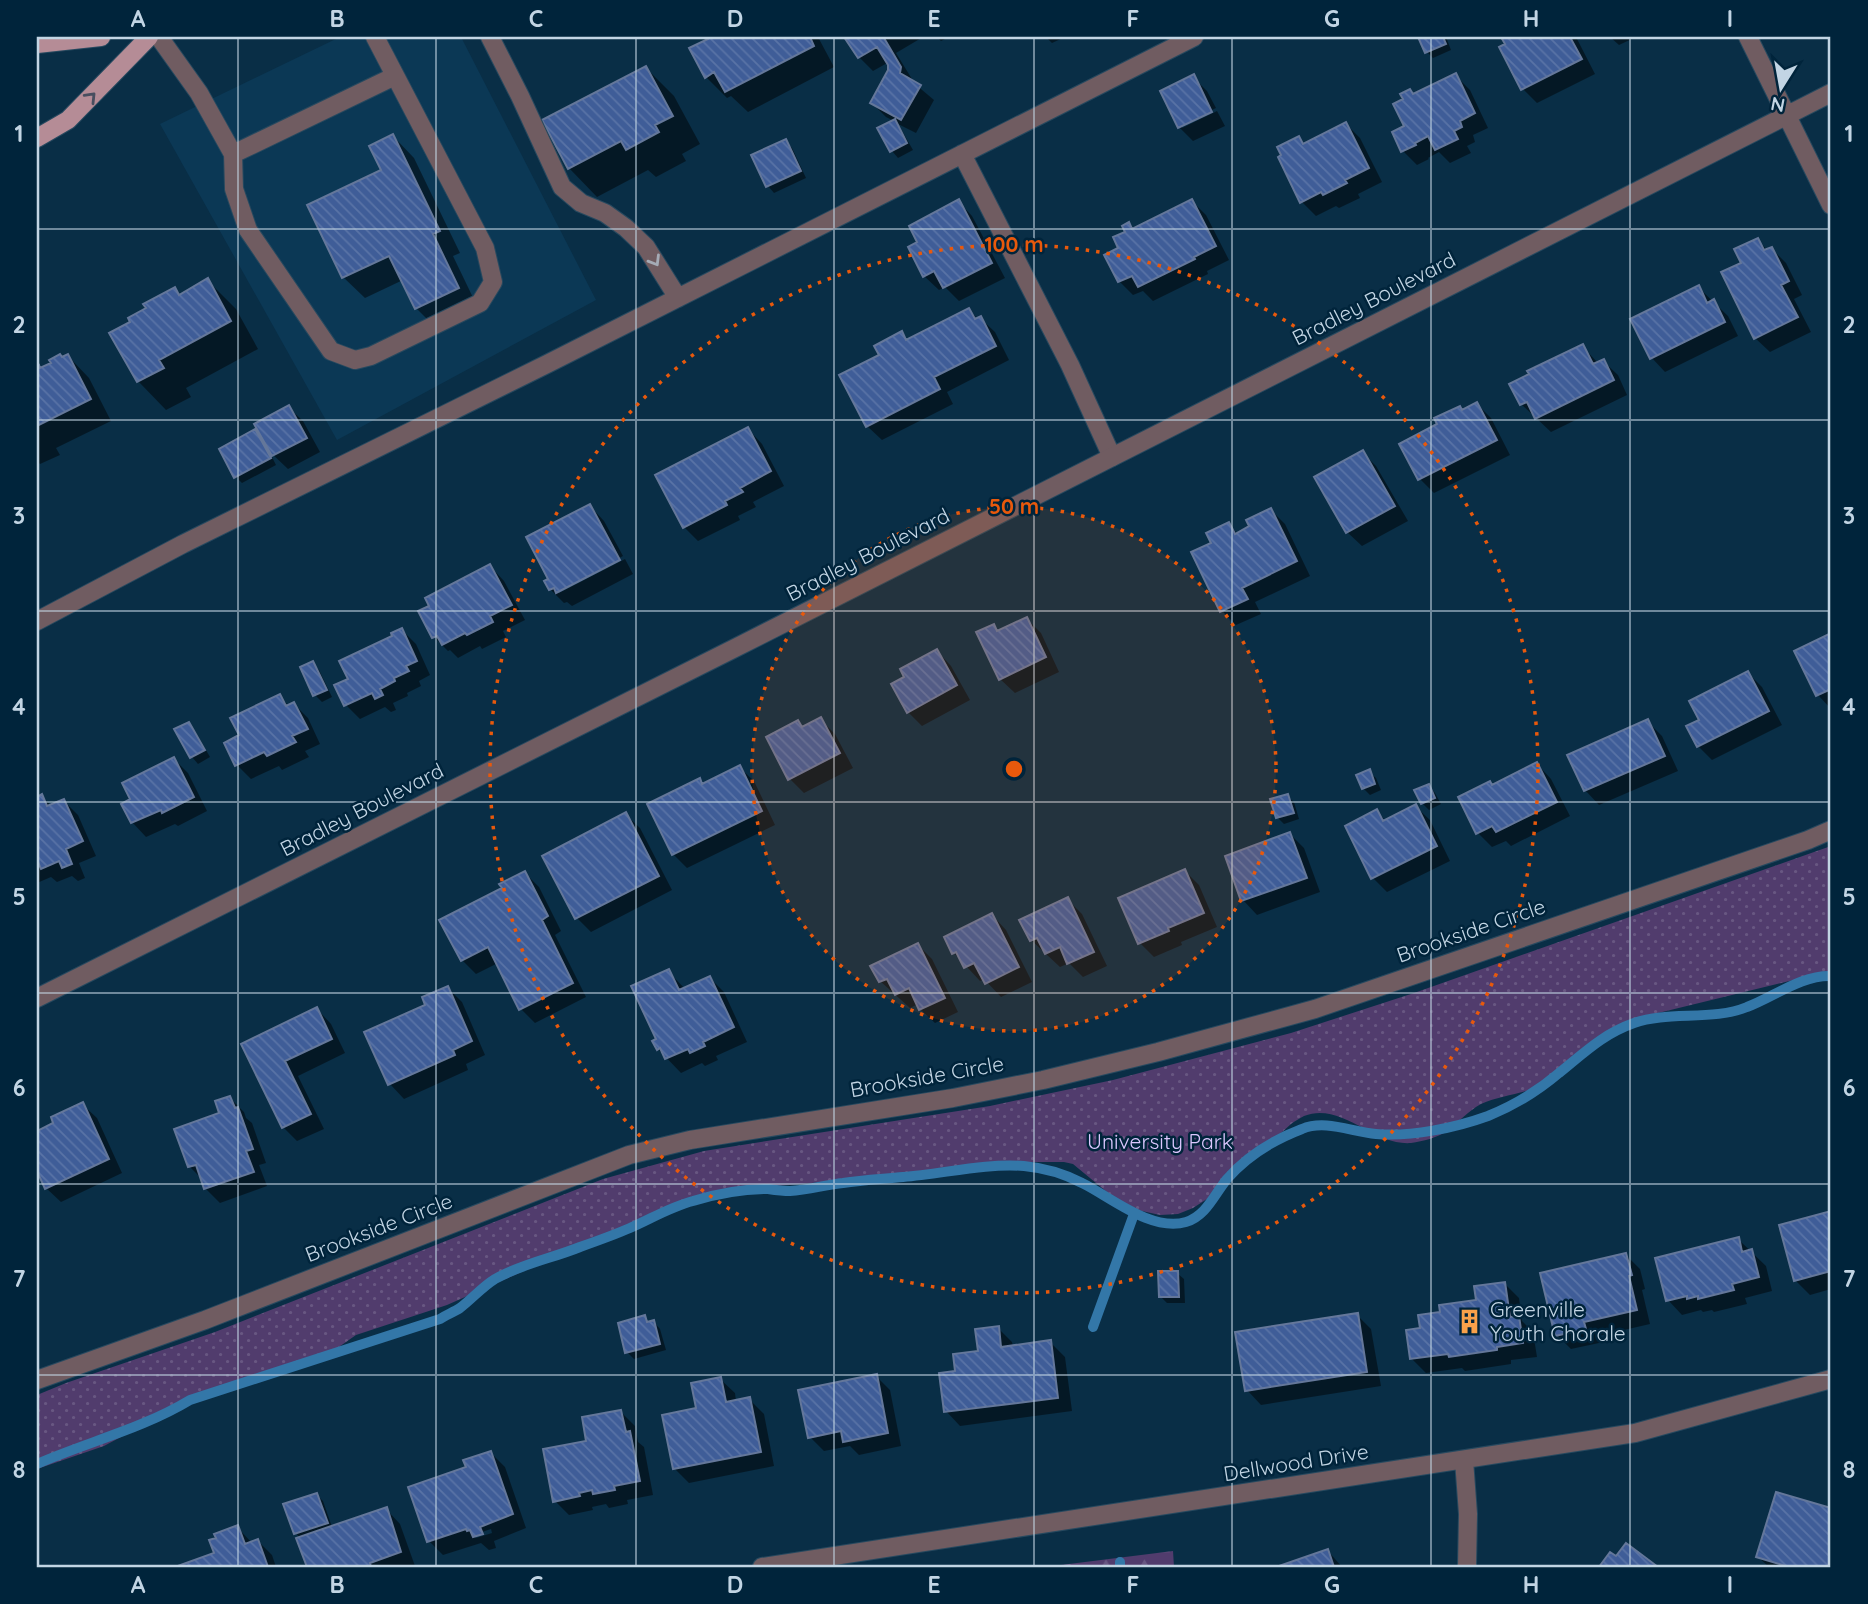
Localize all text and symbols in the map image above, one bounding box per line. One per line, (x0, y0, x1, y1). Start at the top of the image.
text: A (131, 4, 146, 33)
text: B (329, 4, 345, 33)
text: C (529, 4, 543, 33)
text: D (727, 4, 743, 33)
text: E (927, 4, 941, 33)
text: F (1127, 4, 1139, 33)
text: G (1324, 4, 1340, 33)
text: H (1523, 4, 1539, 33)
text: I (1727, 4, 1733, 33)
north arrow (1745, 52, 1815, 122)
one-way arrow (82, 92, 95, 105)
text: N (1769, 92, 1787, 118)
text: 1 (15, 119, 23, 148)
text: 1 (1845, 119, 1853, 148)
text: 100 m (984, 231, 1044, 257)
street label: Bradley Boulevard (1288, 246, 1460, 351)
one-way arrow (646, 254, 659, 267)
text: 2 (12, 310, 26, 339)
text: 2 (1842, 310, 1856, 339)
text: 50 m (989, 493, 1039, 519)
text: 3 (13, 501, 25, 530)
text: 3 (1843, 501, 1855, 530)
street label: Bradley Boulevard (782, 502, 954, 607)
text: 4 (12, 692, 26, 721)
text: 4 (1842, 692, 1856, 721)
street label: Bradley Boulevard (276, 757, 448, 862)
centre of rings (1002, 757, 1026, 781)
text: 5 (12, 882, 26, 911)
text: 5 (1842, 882, 1856, 911)
street label: Brookside Circle (1393, 892, 1548, 968)
street label: Brookside Circle (848, 1050, 1006, 1102)
text: 6 (13, 1073, 25, 1102)
text: 6 (1843, 1073, 1855, 1102)
park label: University Park (1087, 1128, 1233, 1154)
street label: Brookside Circle (301, 1187, 456, 1267)
text: 7 (13, 1264, 26, 1293)
text: 7 (1843, 1264, 1856, 1293)
place label: Greenville Youth Chorale (1490, 1296, 1626, 1346)
building icon: Greenville Youth Chorale (1456, 1308, 1484, 1336)
street label: Dellwood Drive (1221, 1438, 1370, 1486)
text: 8 (13, 1455, 25, 1484)
text: 8 (1843, 1455, 1855, 1484)
text: A (131, 1570, 146, 1599)
text: B (329, 1570, 345, 1599)
text: C (529, 1570, 543, 1599)
text: D (727, 1570, 743, 1599)
text: E (927, 1570, 941, 1599)
text: F (1127, 1570, 1139, 1599)
text: G (1324, 1570, 1340, 1599)
text: H (1523, 1570, 1539, 1599)
text: I (1727, 1570, 1733, 1599)

